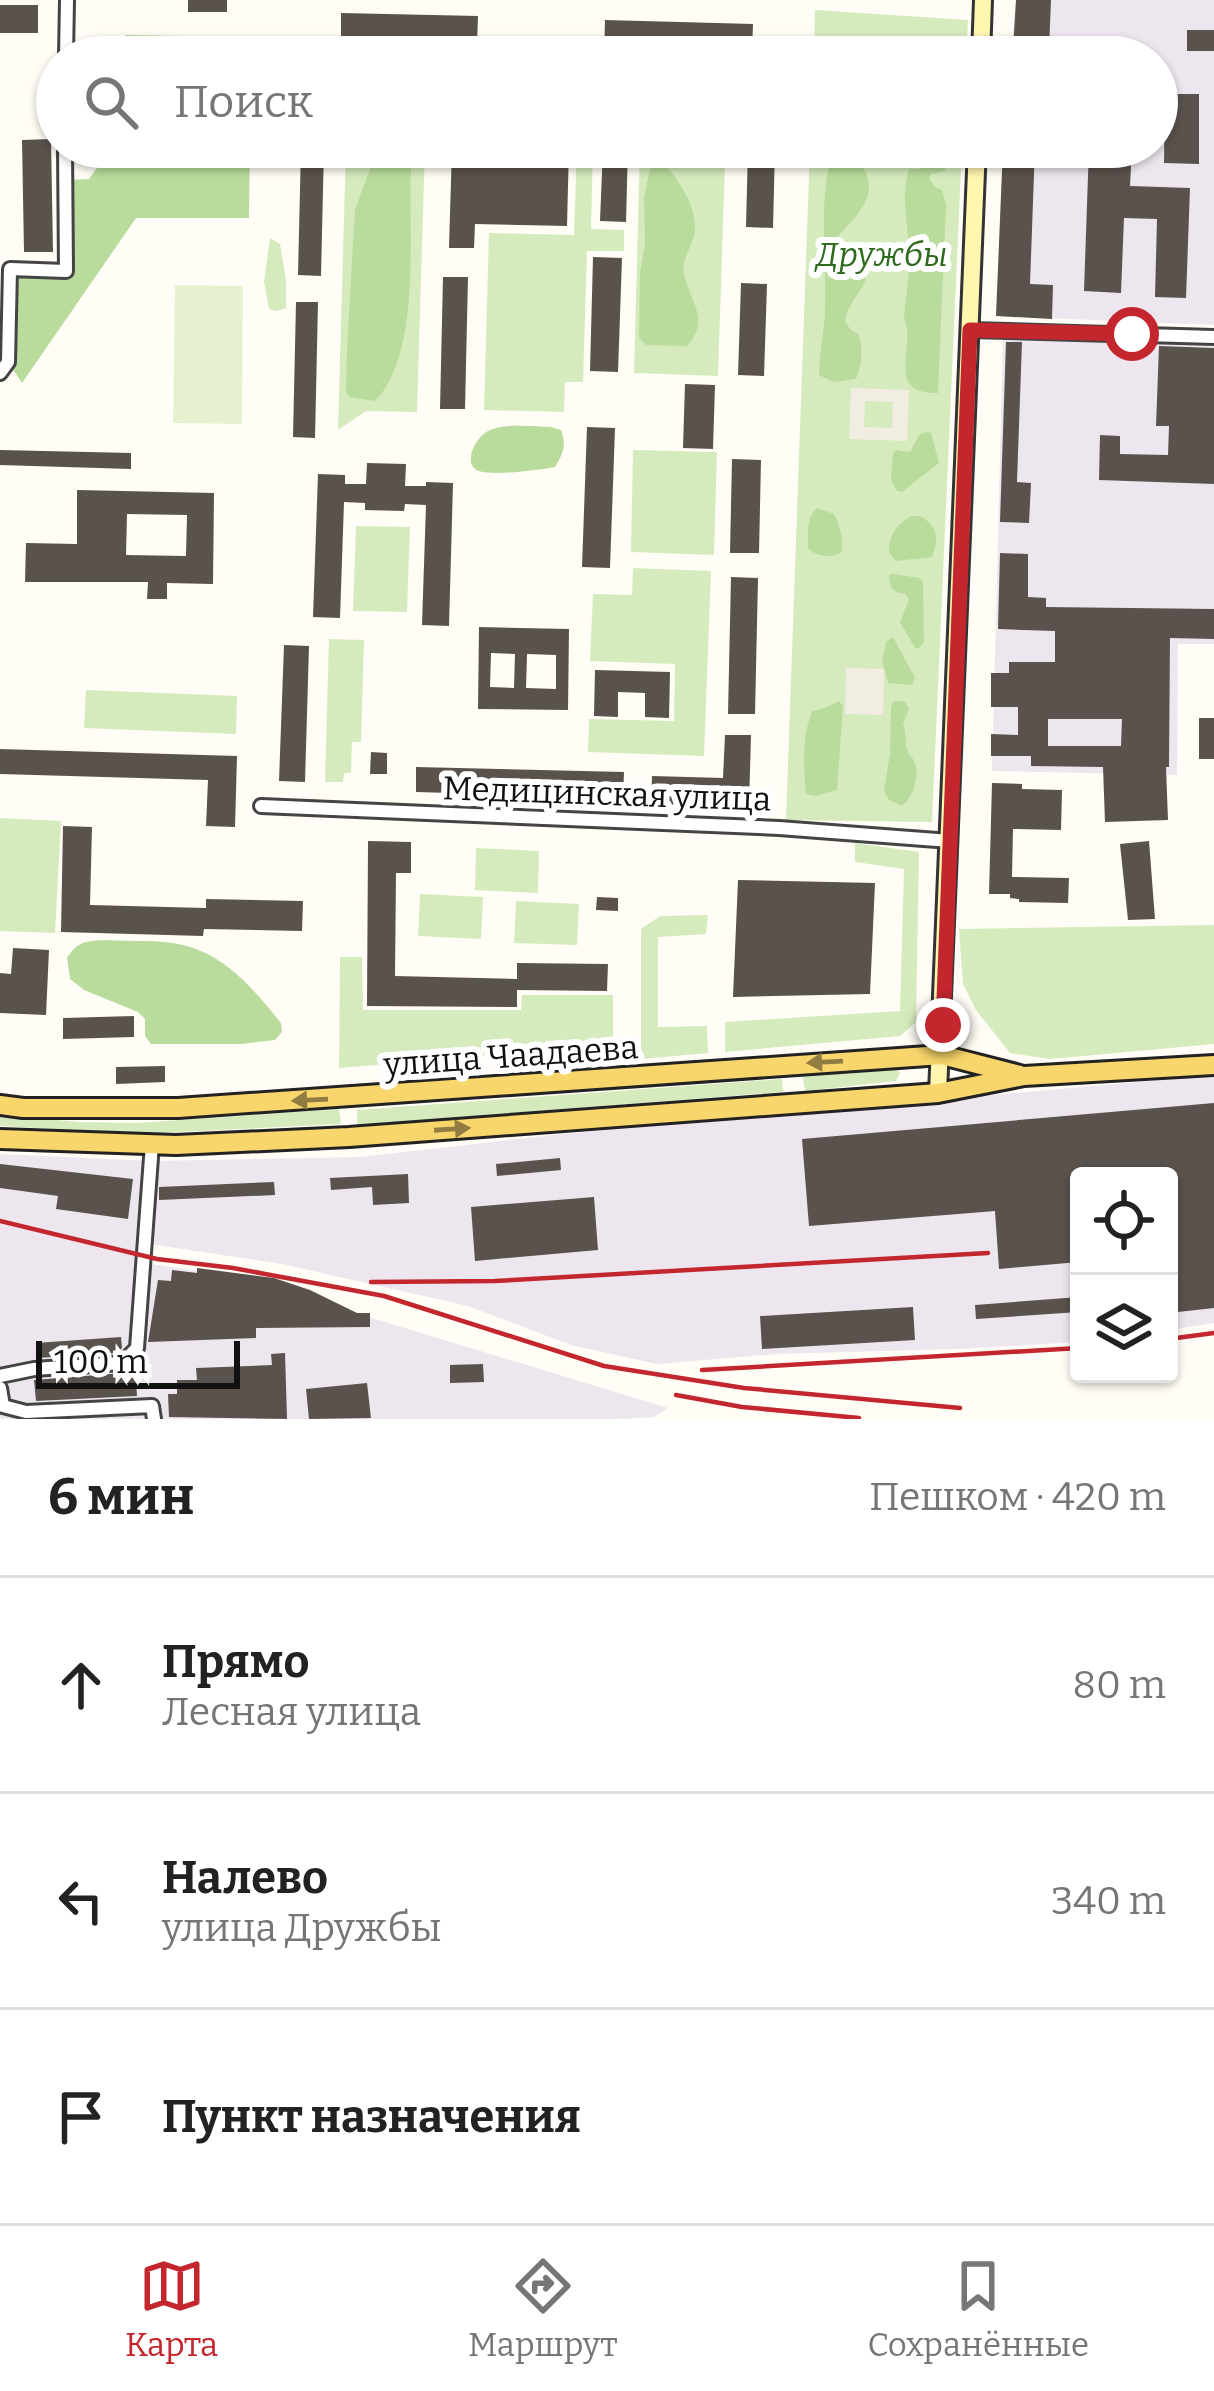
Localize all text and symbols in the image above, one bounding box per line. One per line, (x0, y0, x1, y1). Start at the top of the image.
search box (36, 36, 1178, 168)
icon: search (78, 69, 144, 135)
text: Поиск (174, 75, 313, 129)
park label: Дружбы (814, 235, 948, 275)
route start (1105, 307, 1159, 361)
street label: Медицинская улица (442, 768, 772, 820)
route end (916, 998, 970, 1052)
street label: улица Чаадаева (381, 1027, 640, 1085)
one-way arrow (806, 1053, 843, 1072)
one-way arrow (291, 1091, 328, 1110)
one-way arrow (434, 1119, 471, 1138)
map controls (1070, 1167, 1178, 1383)
button: locate (1070, 1167, 1178, 1275)
button: layers (1070, 1275, 1178, 1383)
scale bar (36, 1335, 240, 1388)
text: 100 m (54, 1342, 148, 1382)
text: 6 мин (48, 1466, 194, 1528)
text: Пешком · 420 m (869, 1474, 1166, 1520)
text: Прямо (162, 1635, 309, 1689)
icon: ahead (48, 1652, 114, 1718)
text: 80 m (1073, 1662, 1166, 1708)
text: Лесная улица (162, 1689, 421, 1735)
text: Налево (162, 1851, 328, 1905)
icon: left (48, 1868, 114, 1934)
text: 340 m (1051, 1878, 1166, 1924)
text: улица Дружбы (162, 1905, 442, 1951)
icon: arrive (48, 2084, 114, 2150)
text: Пункт назначения (162, 2090, 581, 2144)
tab: Карта (125, 2253, 218, 2365)
tab: Маршрут (468, 2253, 617, 2365)
tab: Сохранённые (867, 2253, 1089, 2365)

